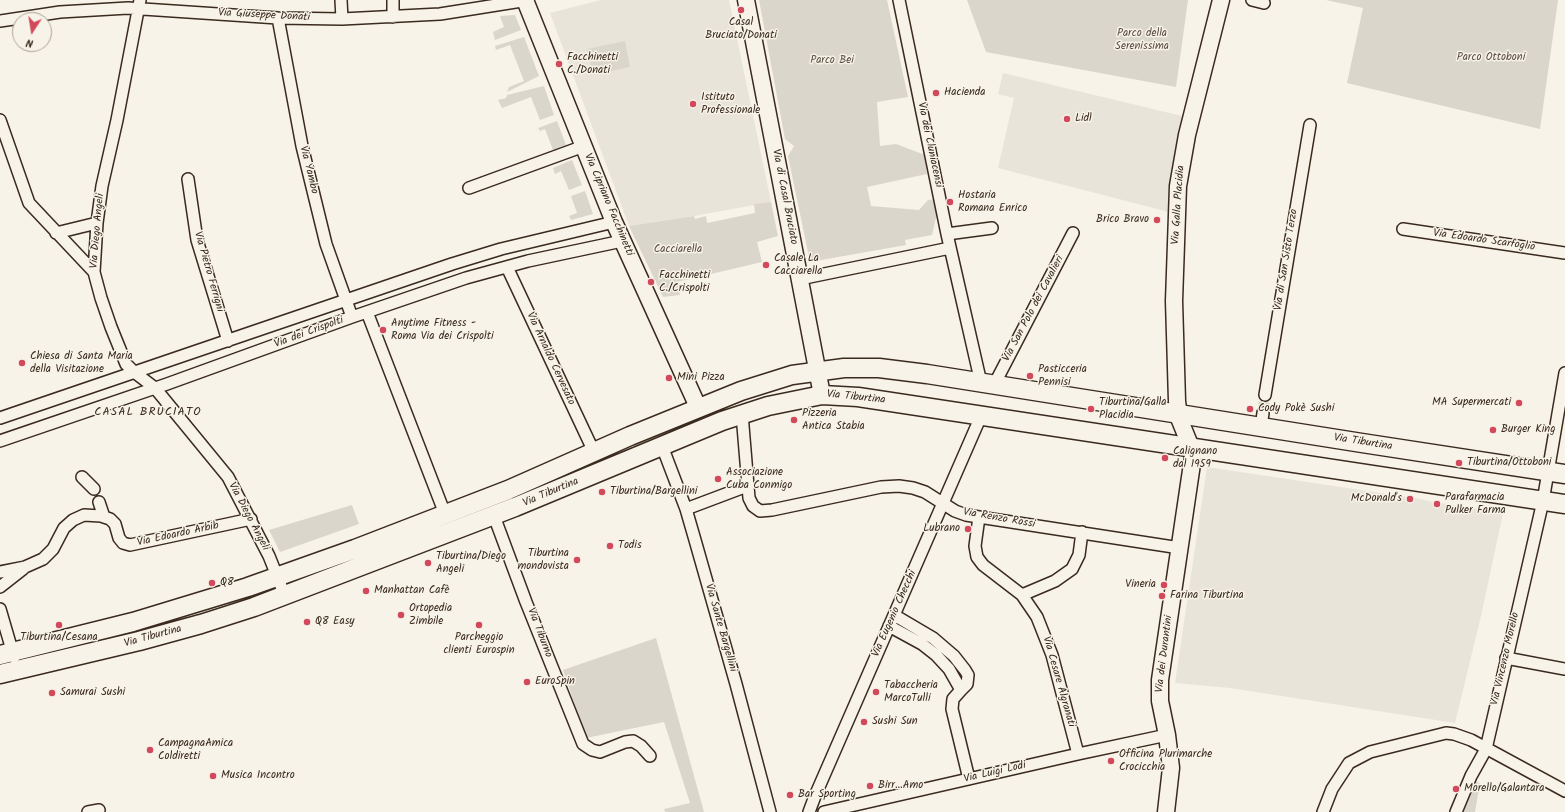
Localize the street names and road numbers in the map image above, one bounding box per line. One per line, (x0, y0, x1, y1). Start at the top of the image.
street label: Via Giuseppe Donati (218, 7, 310, 25)
street label: Via dei Cluniacensi (914, 101, 944, 189)
street label: Via Yambo (296, 145, 320, 195)
street label: Via di Casal Bruciato (768, 148, 800, 246)
street label: Via Cipriano Facchinetti (580, 152, 636, 258)
street label: Via Galla Placidia (1170, 165, 1188, 245)
street label: Via Diego Angeli (88, 193, 108, 269)
street label: Via di San Sisto Terzo (1272, 208, 1302, 312)
street label: Via Edoardo Scarfoglio (1432, 227, 1536, 255)
street label: Via Pietro Ferrigni (190, 230, 226, 314)
street label: Via San Polo dei Cavalieri (1000, 254, 1068, 364)
street label: Via Arnaldo Cervesato (523, 311, 577, 407)
street label: Via dei Crispolti (273, 314, 345, 352)
street label: Via Tiburtina (826, 388, 886, 408)
street label: Via Tiburtina (1333, 432, 1393, 454)
street label: Via Tiburtina (521, 475, 581, 511)
street label: Via Diego Angeli (224, 481, 272, 553)
street label: Via Renzo Rossi (962, 506, 1036, 532)
street label: Via Edoardo Arbib (136, 520, 220, 550)
street label: Via Eugenio Checchi (870, 569, 920, 659)
street label: Via Sante Bargellini (701, 582, 739, 674)
street label: Via Tiburno (524, 606, 554, 660)
street label: Via Vincenzo Morello (1489, 611, 1523, 707)
street label: Via dei Durantini (1154, 615, 1176, 693)
street label: Via Tiburtina (123, 623, 183, 651)
street label: Via Cesare Algranati (1039, 635, 1077, 729)
street label: Via Luigi Lodi (963, 759, 1027, 787)

